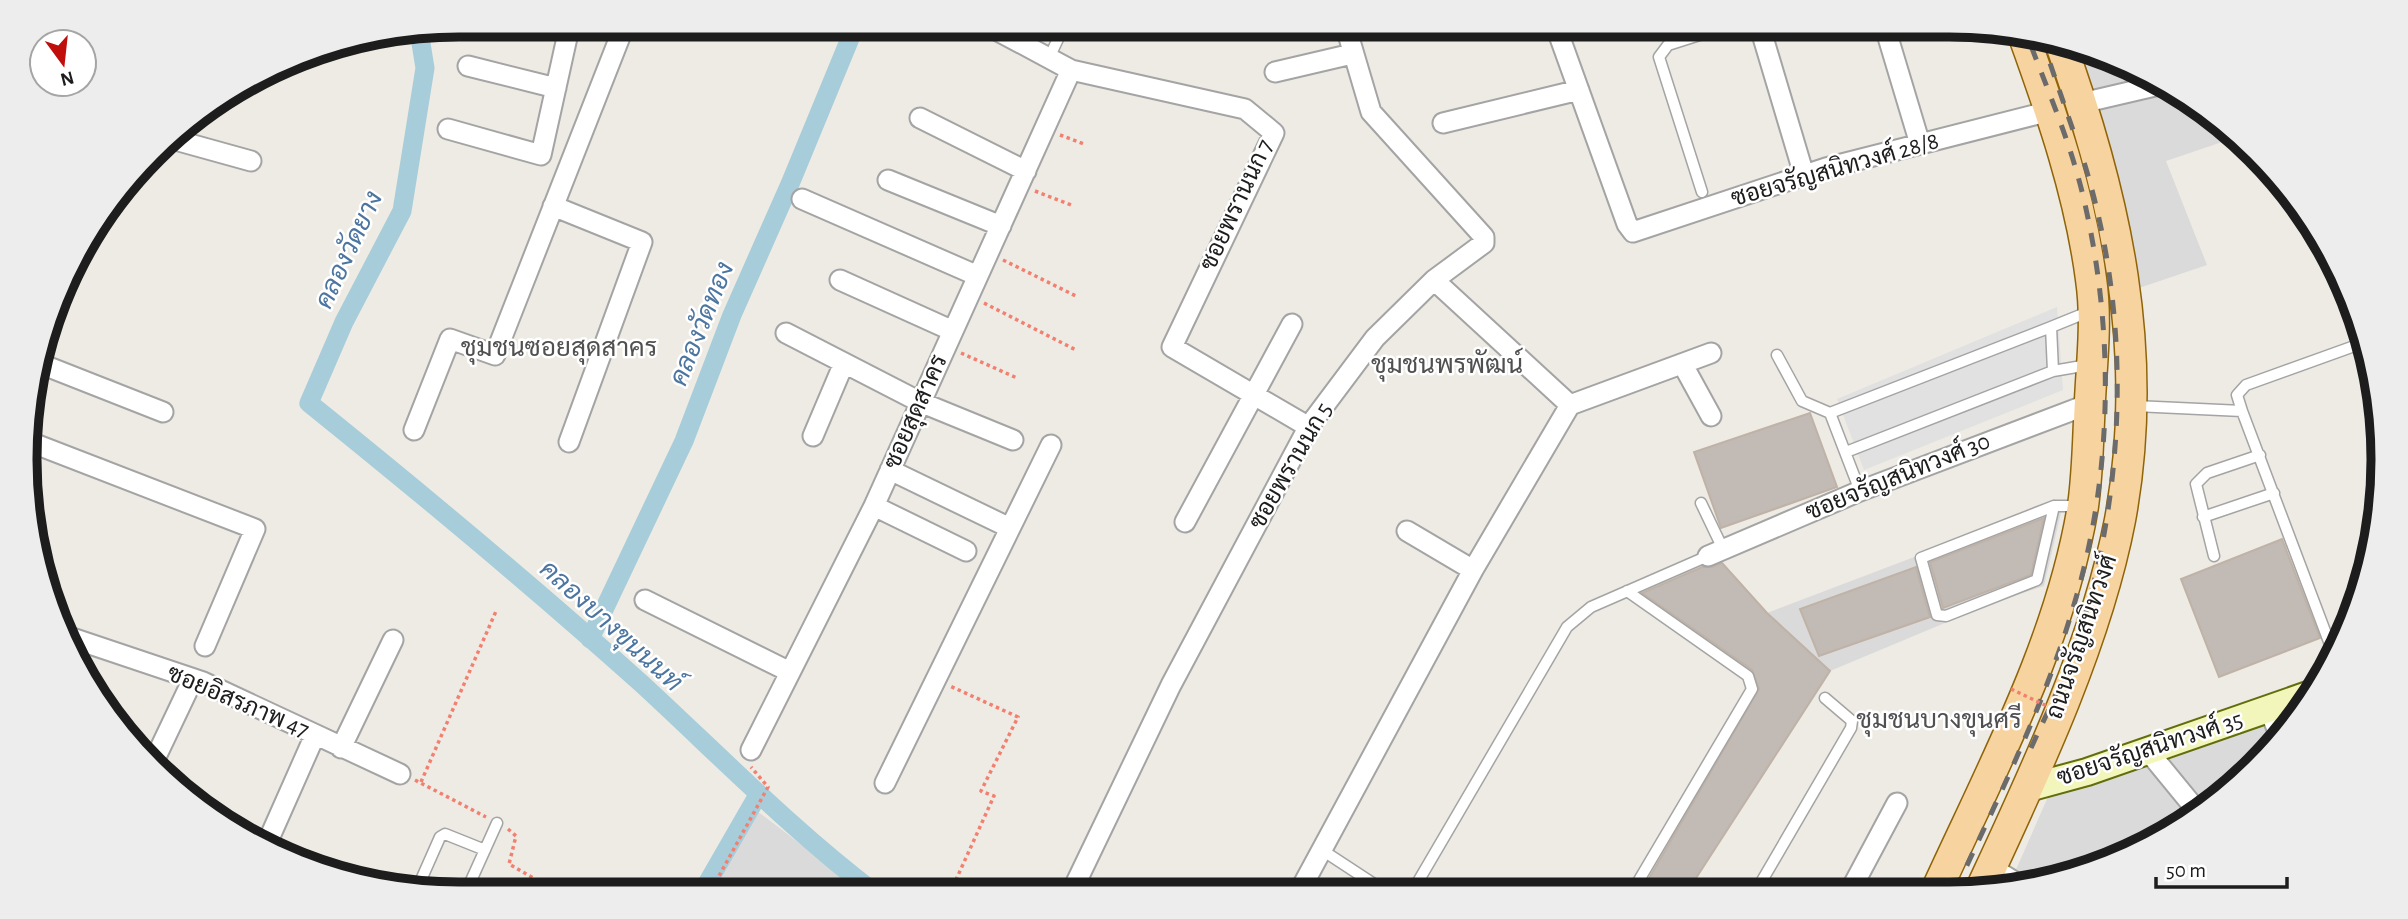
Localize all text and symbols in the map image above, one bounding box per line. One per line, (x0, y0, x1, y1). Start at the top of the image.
north arrow (28, 28, 98, 98)
text: N (58, 67, 76, 89)
street label: ซอยจรัญสนิทวงศ์ 28/8 (1727, 124, 1942, 212)
street label: ซอยพรานนก 7 (1196, 136, 1278, 274)
water label: คลองวัดยาง (307, 186, 387, 313)
water label: คลองวัดทอง (662, 257, 739, 389)
district label: ชุมชนซอยสุดสาคร (461, 335, 657, 365)
district label: ชุมชนพรพัฒน์ (1371, 347, 1523, 382)
street label: ซอยสุดสาคร (880, 351, 955, 474)
street label: ซอยพรานนก 5 (1245, 399, 1337, 533)
street label: ซอยจรัญสนิทวงศ์ 30 (1800, 424, 1994, 526)
street label: ถนนจรัญสนิทวงศ์ (2038, 550, 2122, 723)
water label: คลองบางขุนนนท์ (532, 552, 693, 702)
street label: ซอยอิสรภาพ 47 (164, 659, 314, 743)
district label: ชุมชนบางขุนศรี (1856, 703, 2022, 737)
street label: ซอยจรัญสนิทวงศ์ 35 (2053, 703, 2246, 791)
scale bar (2156, 846, 2287, 890)
text: 50 m (2166, 860, 2206, 881)

